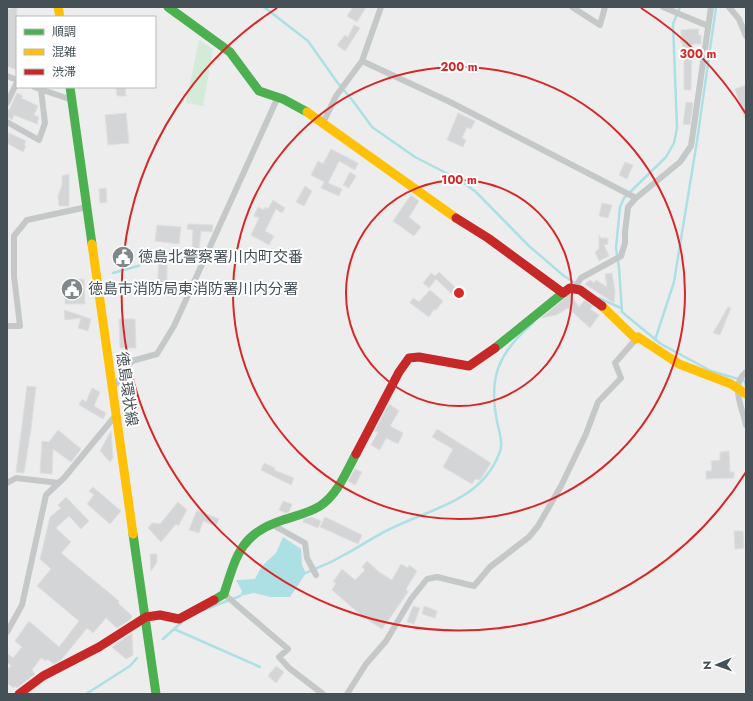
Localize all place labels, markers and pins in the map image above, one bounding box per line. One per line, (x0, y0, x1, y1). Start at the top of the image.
public building icon: 徳島北警察署川内町交番 (110, 244, 136, 270)
place label: 徳島北警察署川内町交番 (138, 246, 303, 268)
public building icon: 徳島市消防局東消防署川内分署 (59, 276, 85, 302)
place label: 徳島市消防局東消防署川内分署 (88, 278, 298, 300)
centre of rings (452, 286, 466, 300)

